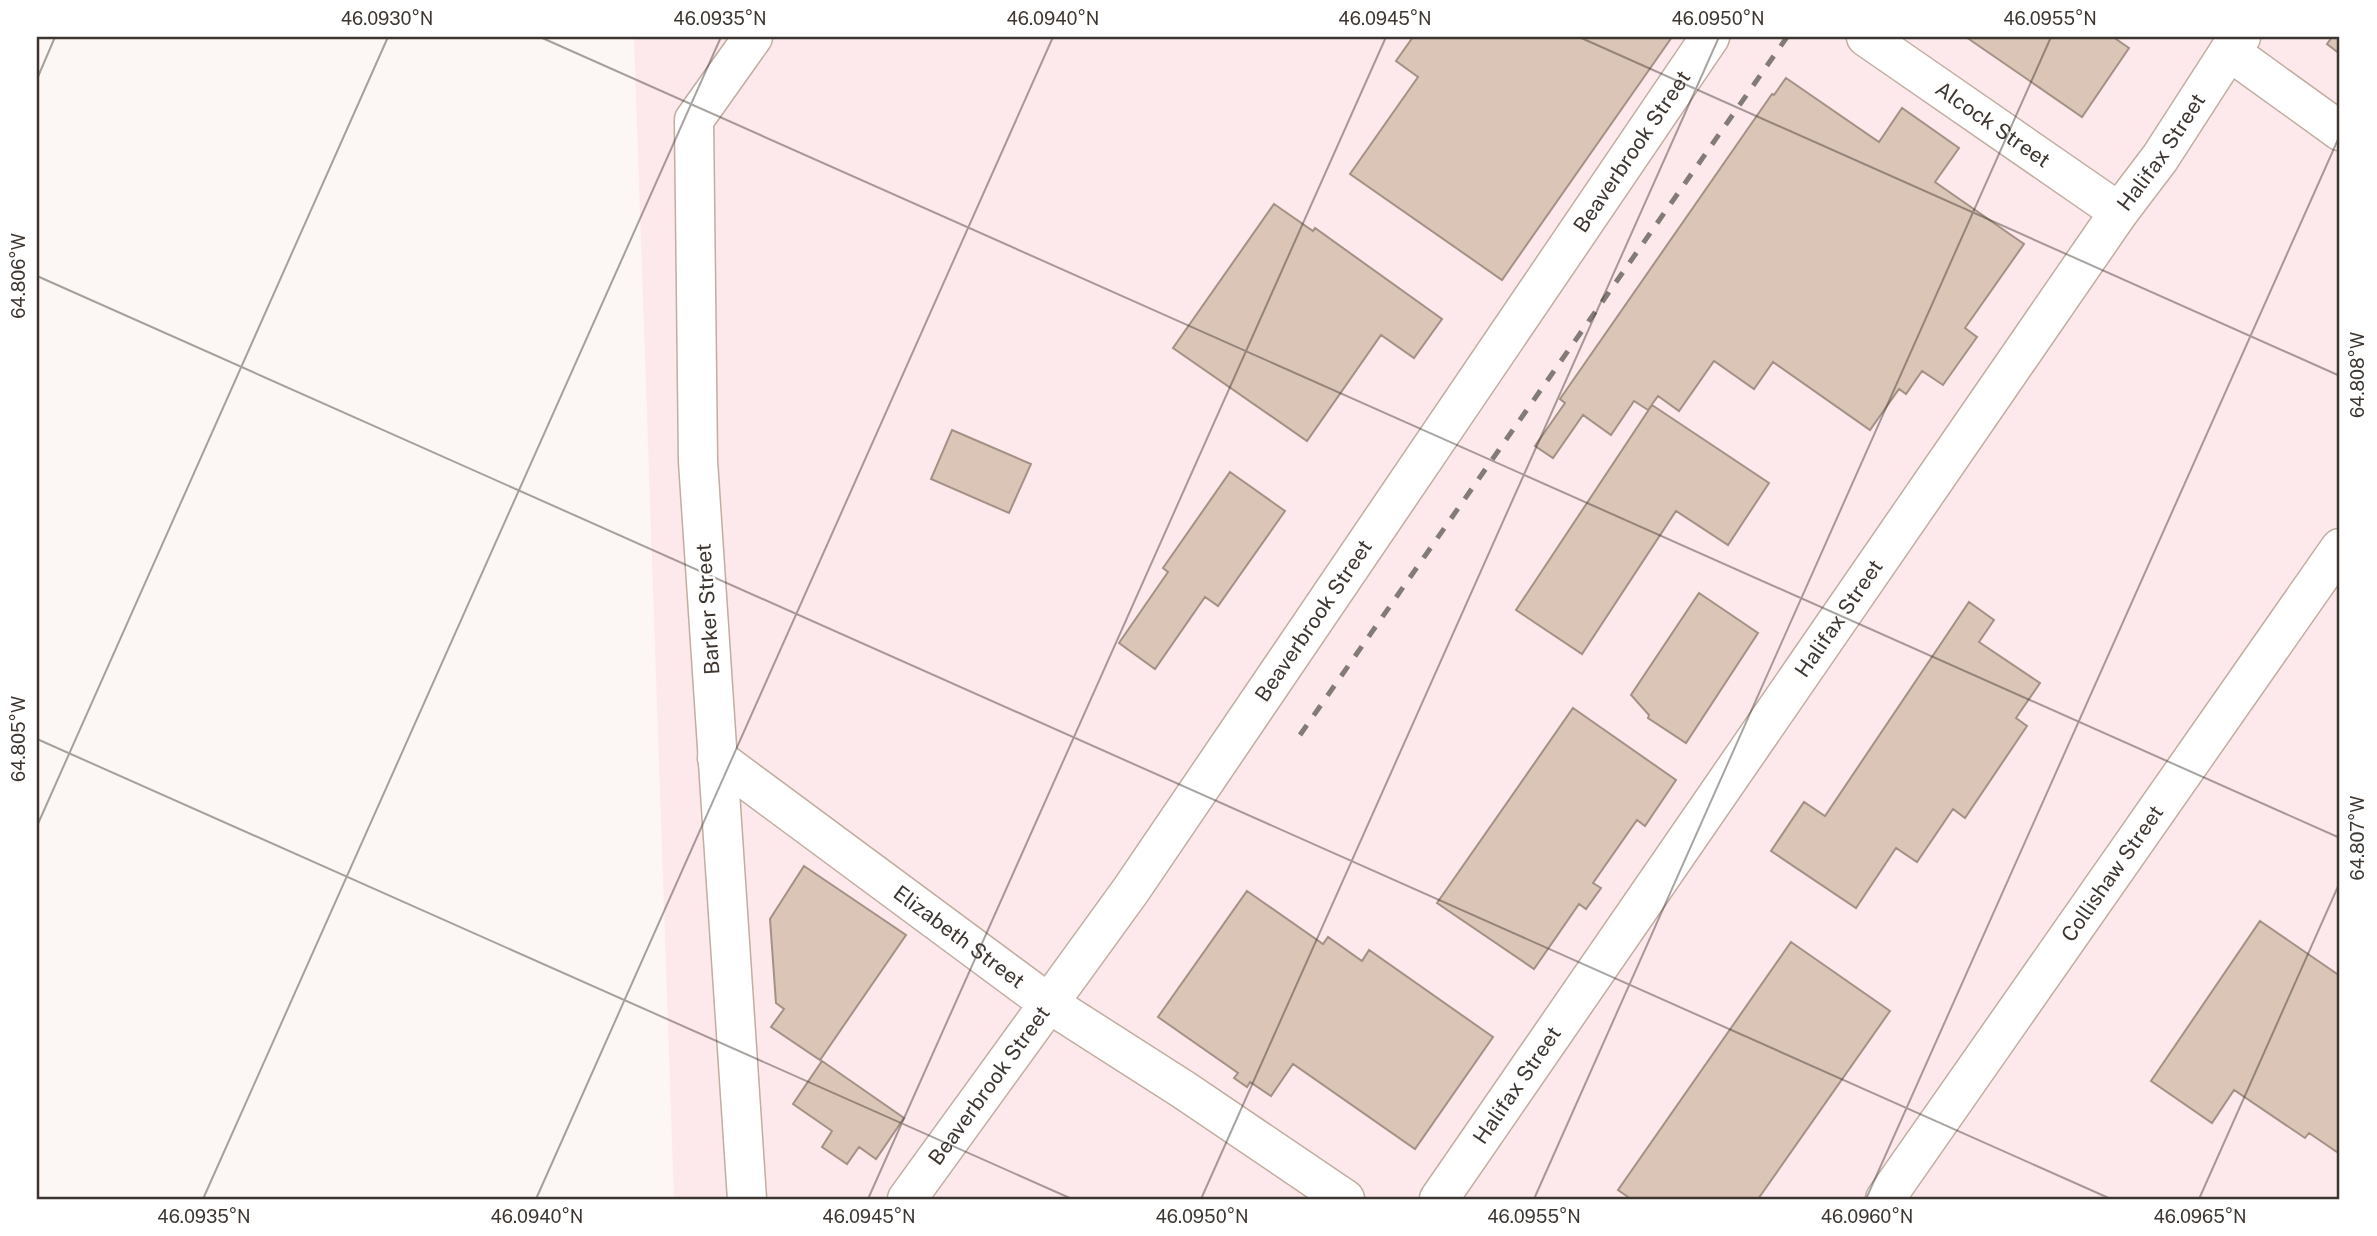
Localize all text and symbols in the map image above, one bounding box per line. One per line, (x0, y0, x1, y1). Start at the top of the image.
text: 46.0930°N (341, 8, 433, 29)
text: 46.0935°N (673, 8, 767, 29)
text: 46.0940°N (1007, 8, 1099, 29)
text: 46.0945°N (1338, 8, 1432, 29)
text: 46.0950°N (1671, 8, 1765, 29)
text: 46.0955°N (2003, 8, 2097, 29)
street label: Beaverbrook Street (1568, 66, 1696, 237)
street label: Alcock Street (1931, 76, 2055, 172)
street label: Halifax Street (2112, 89, 2210, 215)
text: 64.806°W (8, 233, 29, 319)
text: 64.808°W (2347, 332, 2368, 418)
street label: Beaverbrook Street (1250, 535, 1377, 706)
street label: Barker Street (690, 542, 725, 676)
street label: Halifax Street (1789, 555, 1888, 682)
text: 64.805°W (8, 696, 29, 782)
text: 64.807°W (2347, 795, 2368, 881)
street label: Collishaw Street (2056, 800, 2168, 946)
street label: Elizabeth Street (889, 880, 1030, 993)
street label: Beaverbrook Street (923, 1001, 1055, 1170)
street label: Halifax Street (1468, 1021, 1566, 1149)
text: 46.0935°N (157, 1206, 251, 1227)
text: 46.0940°N (491, 1206, 583, 1227)
text: 46.0945°N (822, 1206, 916, 1227)
text: 46.0950°N (1155, 1206, 1249, 1227)
text: 46.0955°N (1487, 1206, 1581, 1227)
text: 46.0960°N (1821, 1206, 1913, 1227)
text: 46.0965°N (2153, 1206, 2247, 1227)

